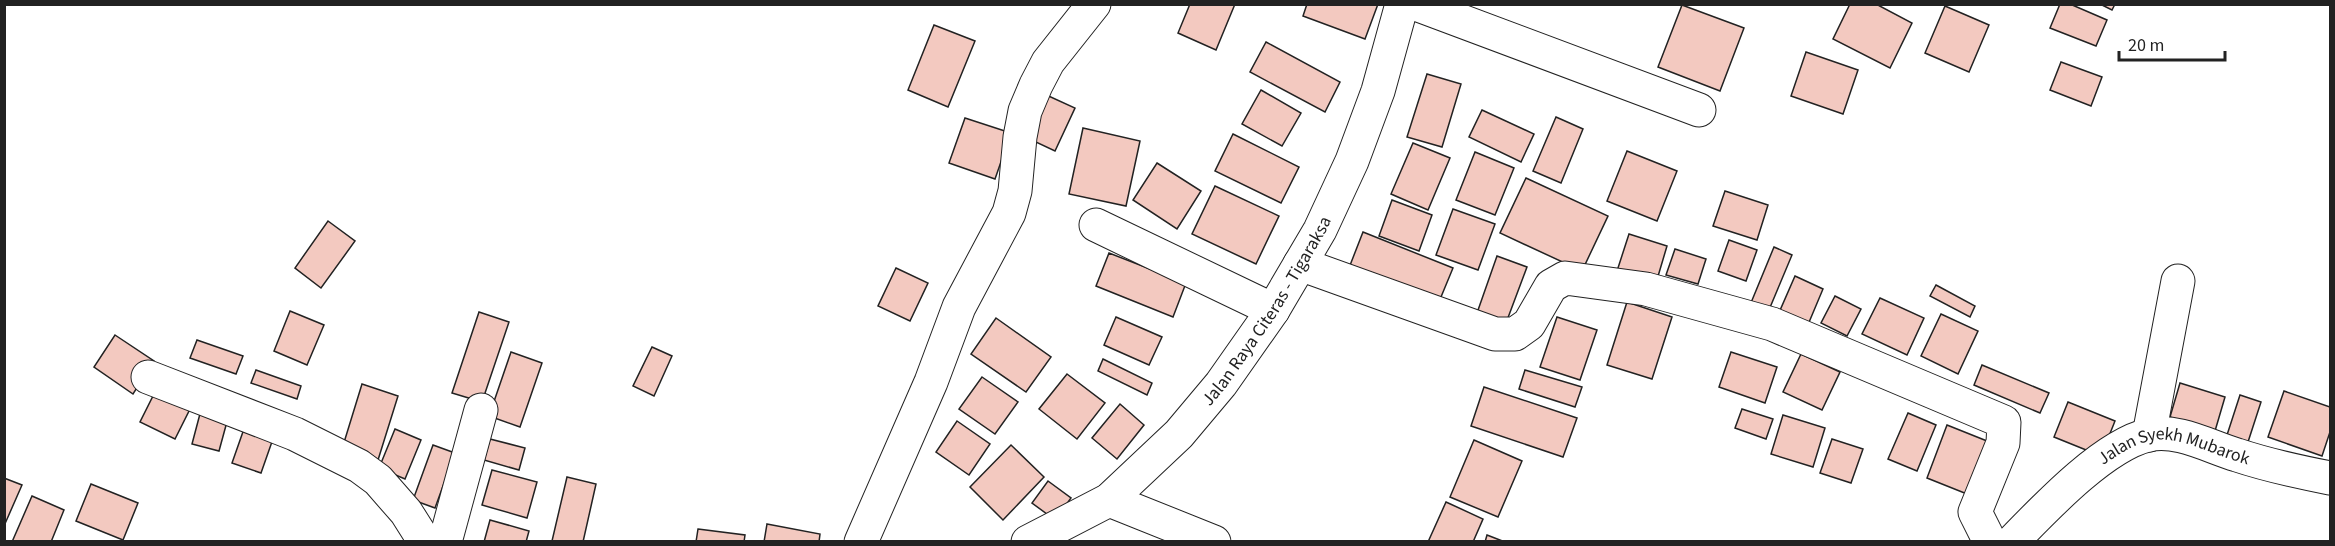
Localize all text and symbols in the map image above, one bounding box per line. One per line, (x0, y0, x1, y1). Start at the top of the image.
scale bar (2119, 24, 2226, 62)
text: 20 m (2128, 33, 2164, 58)
street label: Jalan Raya Citeras - Tigaraksa (1196, 212, 1337, 411)
text: Jalan Syekh Mubarok (2092, 421, 2253, 471)
street label: Jalan Syekh Mubarok (2095, 450, 2257, 478)

